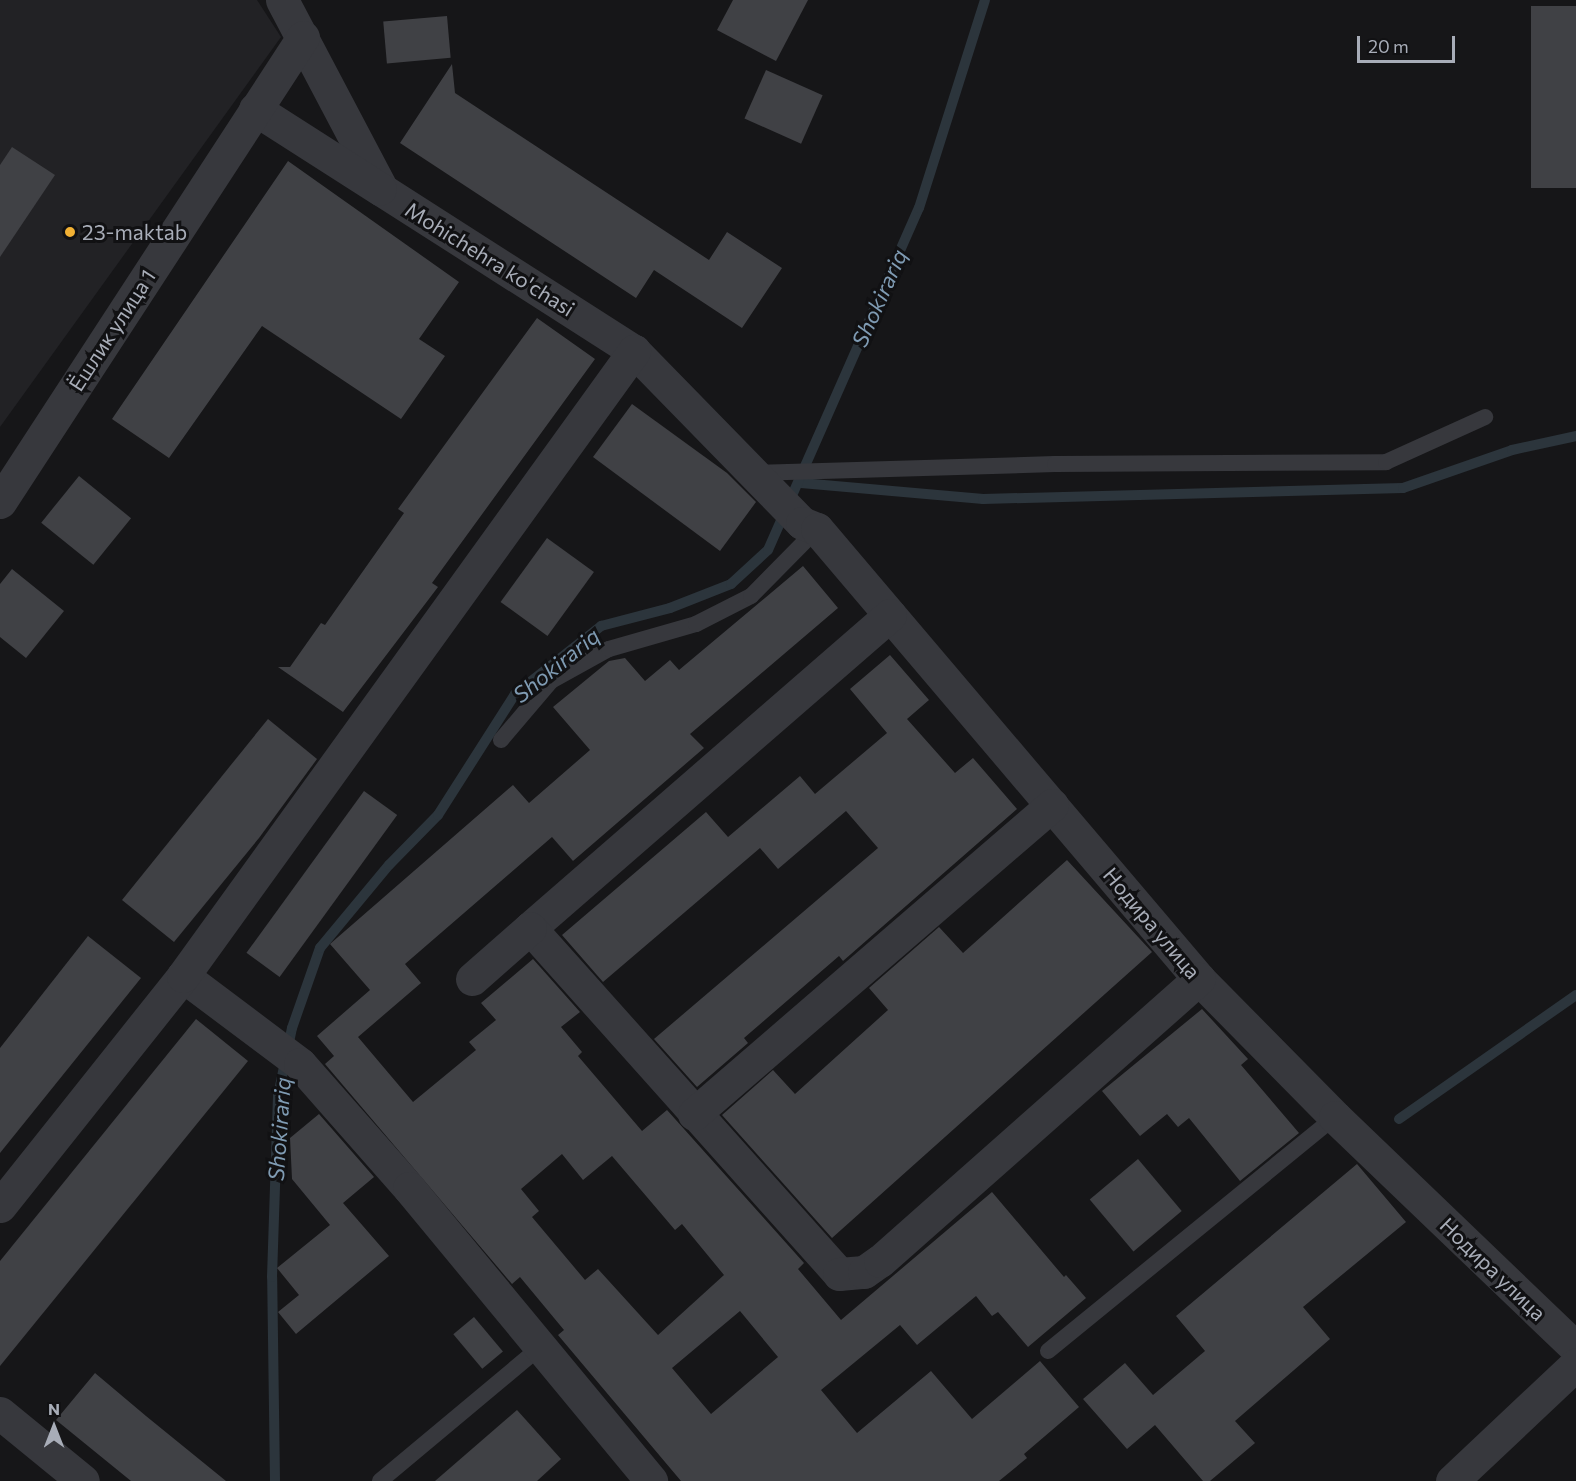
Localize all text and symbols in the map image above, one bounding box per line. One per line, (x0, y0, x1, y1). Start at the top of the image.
scale bar (1360, 24, 1458, 62)
text: 20 m (1368, 35, 1409, 57)
street label: Mohichehra ko'chasi (401, 197, 579, 321)
place label: 23-maktab (82, 219, 187, 245)
marker: 23-maktab (63, 225, 77, 239)
water label: Shokirariq (846, 245, 912, 351)
street label: Ёшлик улица 1 (63, 265, 161, 395)
water label: Shokirariq (507, 622, 605, 708)
street label: Нодира улица (1098, 862, 1206, 984)
water label: Shokirariq (262, 1076, 296, 1182)
street label: Нодира улица (1435, 1212, 1551, 1326)
north arrow (24, 1397, 84, 1457)
text: N (48, 1399, 60, 1418)

